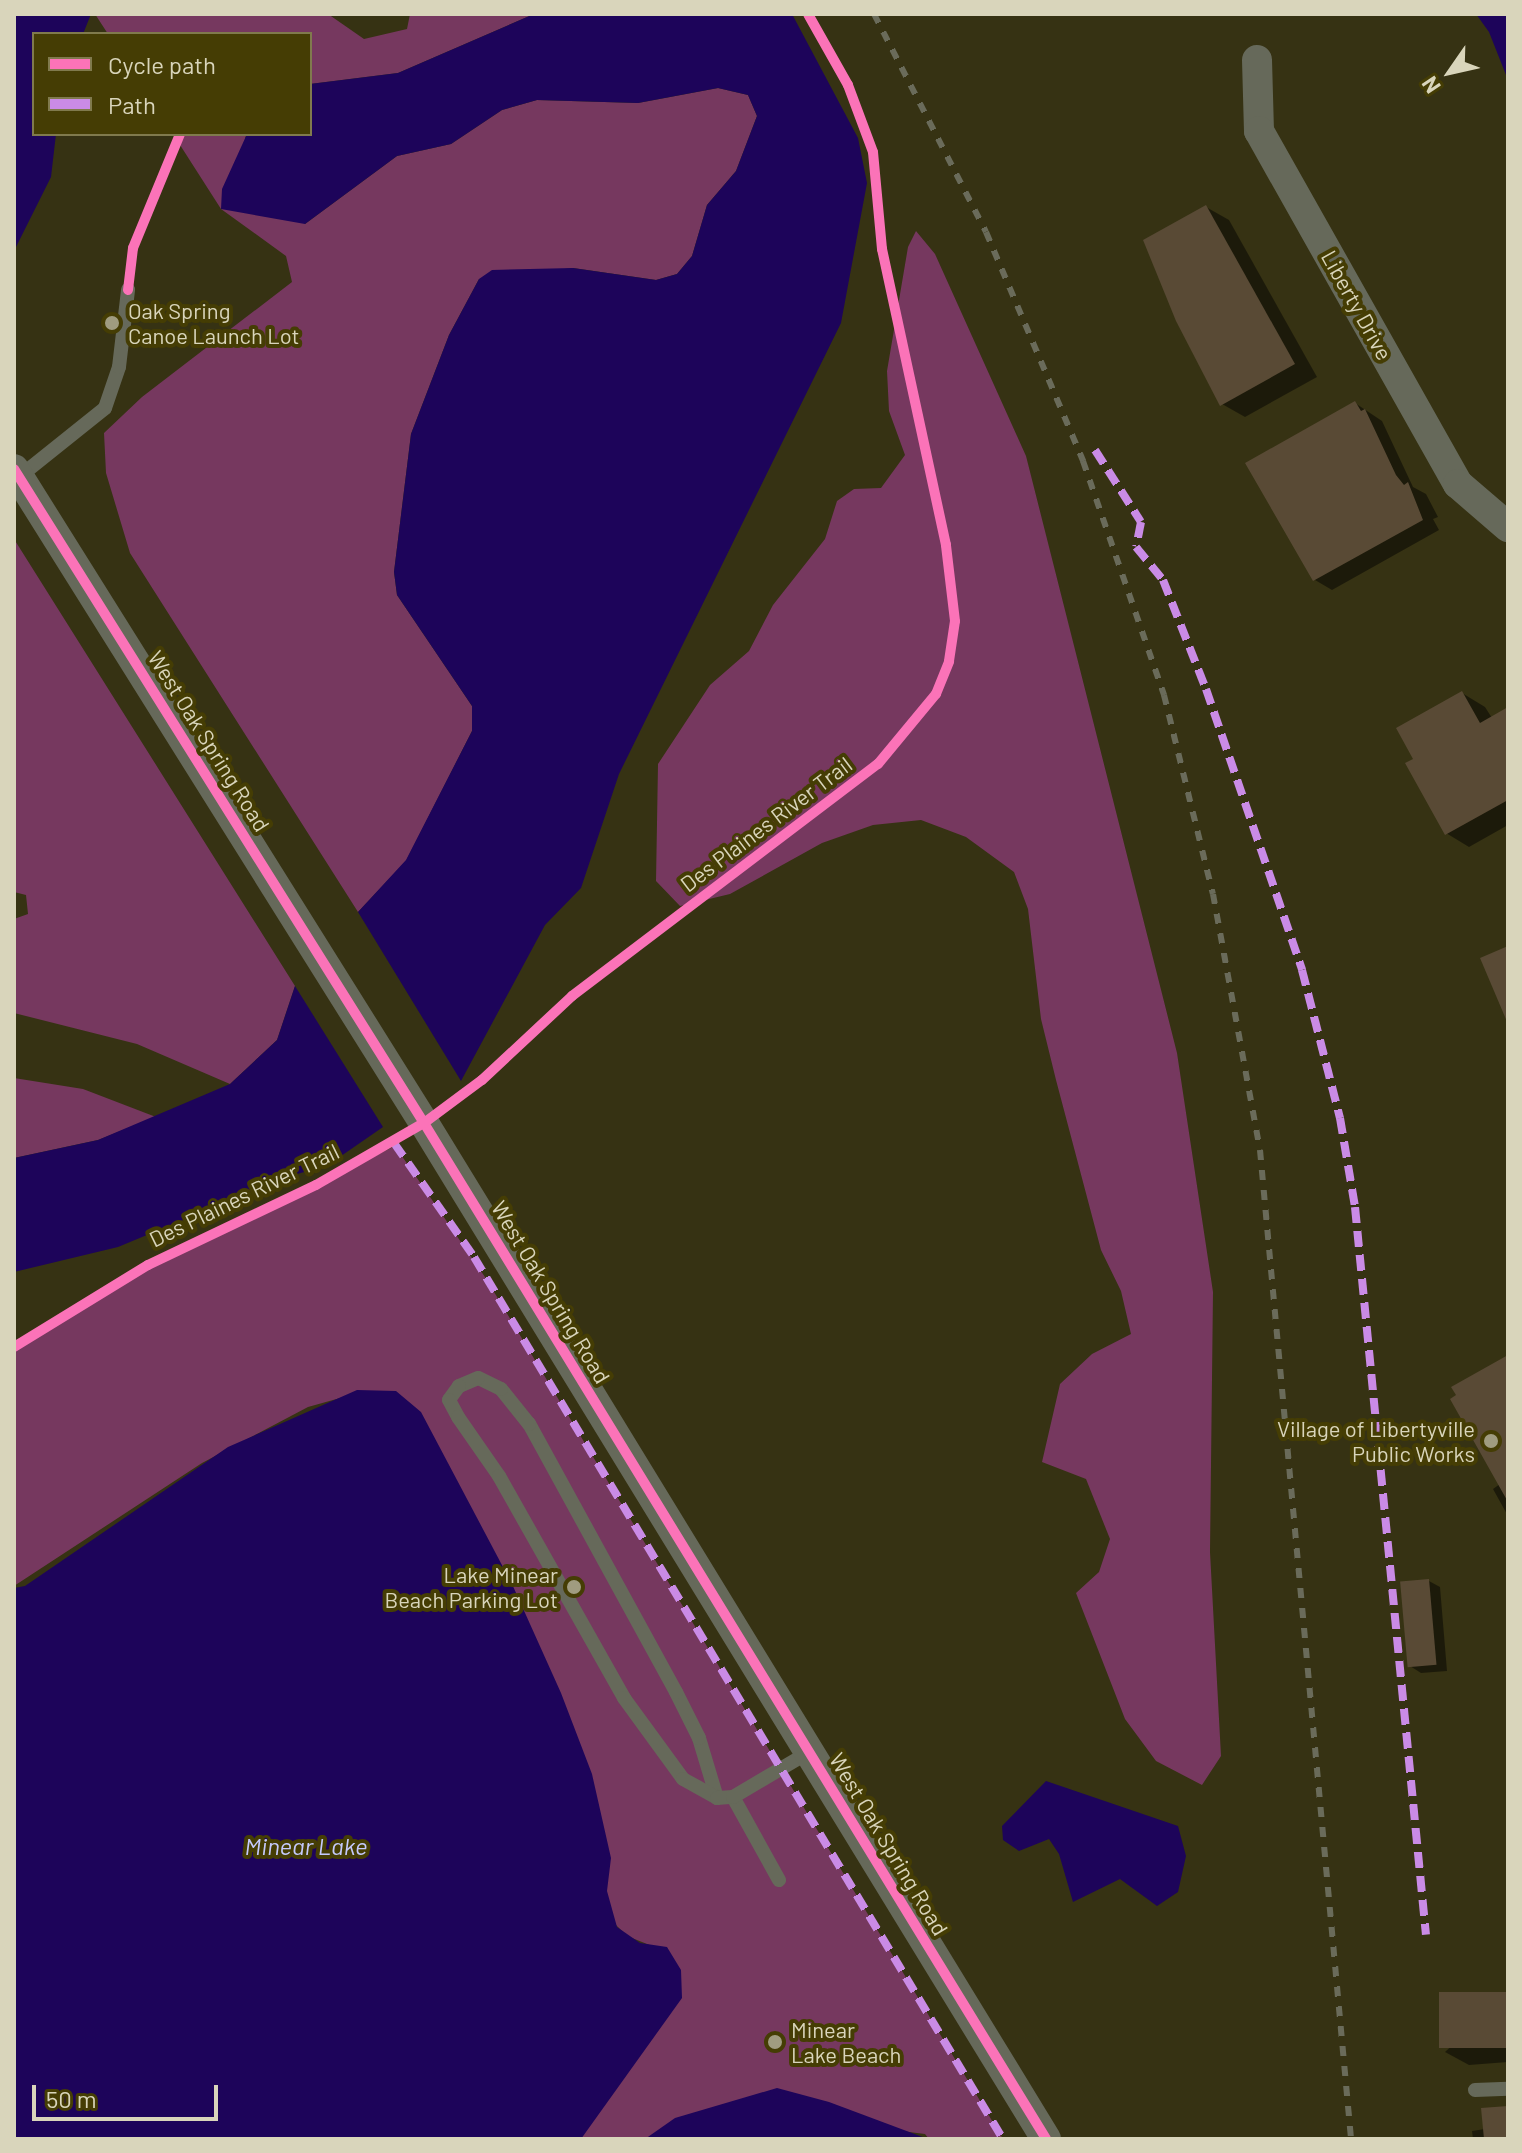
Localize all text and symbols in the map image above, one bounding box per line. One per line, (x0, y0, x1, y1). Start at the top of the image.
legend (32, 32, 312, 136)
north arrow (1410, 32, 1490, 112)
text: Cycle path (108, 50, 216, 79)
text: N (1415, 72, 1445, 99)
text: Path (108, 90, 156, 119)
street label: Liberty Drive (1316, 245, 1398, 365)
place label: Oak Spring Canoe Launch Lot (128, 297, 300, 348)
marker: Oak Spring Canoe Launch Lot (103, 314, 121, 332)
street label: West Oak Spring Road (143, 646, 275, 836)
street label: Des Plaines River Trail (675, 751, 857, 897)
street label: Des Plaines River Trail (145, 1138, 343, 1252)
street label: West Oak Spring Road (486, 1196, 616, 1388)
place label: Village of Libertyville Public Works (1277, 1415, 1475, 1466)
marker: Village of Libertyville Public Works (1482, 1432, 1500, 1450)
place label: Lake Minear Beach Parking Lot (384, 1561, 558, 1612)
marker: Lake Minear Beach Parking Lot (565, 1578, 583, 1596)
street label: West Oak Spring Road (824, 1748, 954, 1940)
water label: Minear Lake (245, 1832, 367, 1860)
place label: Minear Lake Beach (791, 2016, 901, 2068)
marker: Minear Lake Beach (766, 2033, 784, 2051)
scale bar (36, 2069, 222, 2119)
text: 50 m (46, 2084, 97, 2113)

